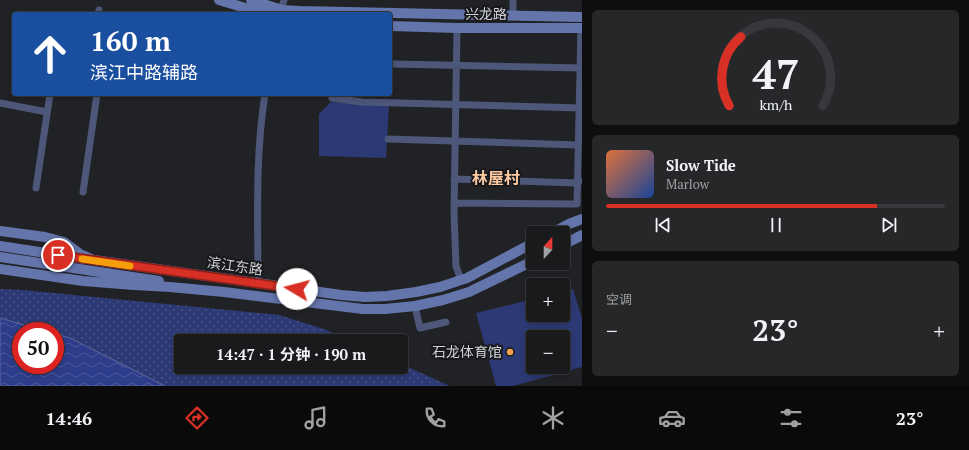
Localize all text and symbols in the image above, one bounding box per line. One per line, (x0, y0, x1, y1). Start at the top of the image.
street label: 兴龙路 (465, 4, 507, 23)
text: 160 m (90, 22, 171, 59)
icon: ahead (24, 28, 76, 80)
text: 47 (752, 45, 799, 100)
text: 滨江中路辅路 (90, 60, 198, 84)
text: km/h (759, 94, 793, 113)
text: Slow Tide (666, 155, 736, 175)
district label: 林屋村 (472, 167, 520, 189)
text: Marlow (666, 175, 709, 193)
icon: previous (652, 214, 674, 236)
icon: pause (765, 214, 787, 236)
icon: next (878, 214, 900, 236)
north arrow (526, 226, 570, 270)
map controls (526, 226, 570, 374)
pin (41, 238, 75, 272)
icon: arrive (47, 244, 69, 266)
street label: 滨江东路 (206, 252, 264, 279)
position arrow (276, 268, 318, 310)
button: + (526, 278, 570, 322)
text: 空调 (606, 290, 632, 308)
text: 23° (752, 310, 799, 350)
text: − (606, 316, 618, 345)
text: + (933, 316, 945, 345)
speed limit sign: 50 (12, 322, 64, 374)
button: − (526, 330, 570, 374)
place label: 石龙体育馆 (432, 342, 502, 361)
text: 14:47 · 1 分钟 · 190 m (216, 344, 366, 364)
marker: 石龙体育馆 (505, 347, 515, 357)
icon: directions (183, 404, 211, 432)
icon: music (302, 404, 330, 432)
icon: phone (421, 404, 449, 432)
icon: climate (539, 404, 567, 432)
icon: car (658, 404, 686, 432)
icon: filters (777, 404, 805, 432)
text: 14:46 (45, 406, 92, 430)
text: 23° (896, 406, 924, 430)

